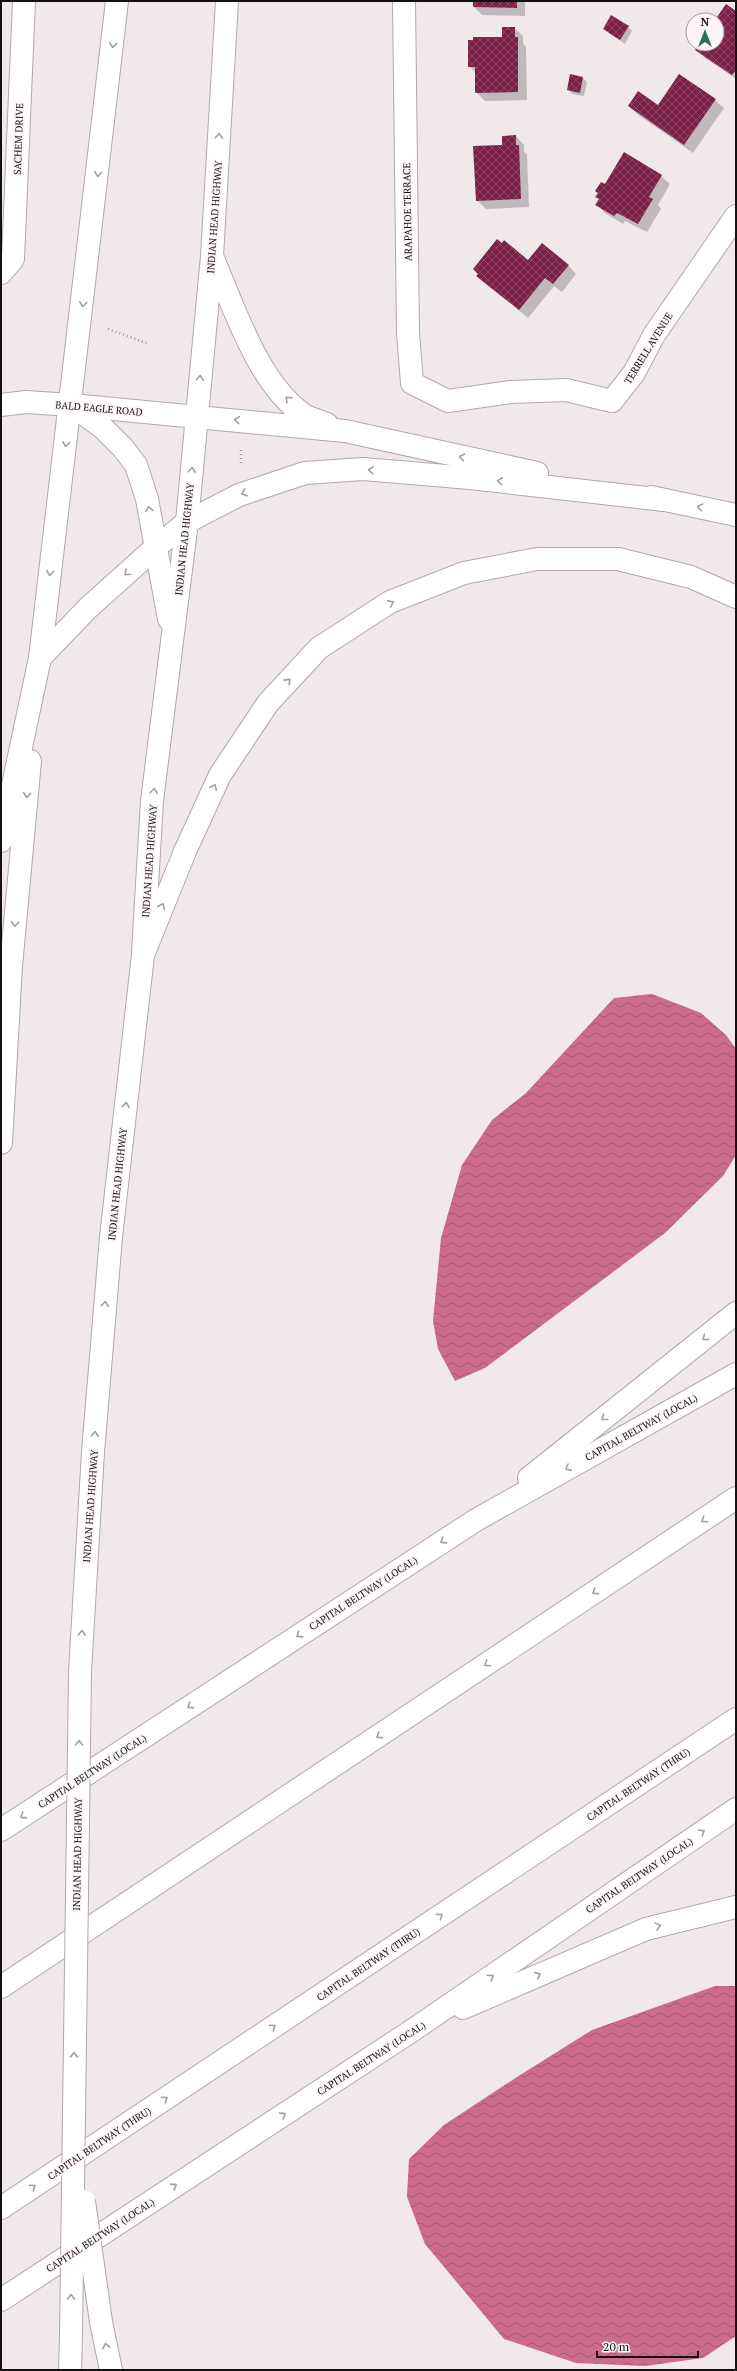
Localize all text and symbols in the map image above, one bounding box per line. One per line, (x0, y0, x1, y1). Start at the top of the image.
north arrow (685, 12, 725, 52)
text: N (701, 15, 710, 29)
one-way arrow (108, 42, 117, 48)
street label: SACHEM DRIVE (11, 103, 26, 175)
one-way arrow (215, 133, 223, 139)
street label: INDIAN HEAD HIGHWAY (204, 160, 225, 274)
street label: ARAPAHOE TERRACE (400, 163, 415, 261)
one-way arrow (94, 171, 103, 177)
one-way arrow (79, 300, 88, 307)
street label: TERRELL AVENUE (621, 310, 676, 387)
one-way arrow (196, 375, 205, 381)
one-way arrow (285, 396, 293, 403)
street label: BALD EAGLE ROAD (55, 398, 143, 419)
one-way arrow (234, 416, 240, 425)
one-way arrow (62, 441, 71, 447)
one-way arrow (459, 453, 465, 461)
one-way arrow (368, 465, 374, 474)
one-way arrow (187, 466, 196, 473)
one-way arrow (497, 477, 503, 486)
street label: INDIAN HEAD HIGHWAY (172, 482, 197, 596)
one-way arrow (241, 489, 248, 497)
one-way arrow (697, 503, 703, 512)
one-way arrow (145, 506, 154, 512)
one-way arrow (124, 568, 132, 576)
one-way arrow (46, 570, 55, 576)
one-way arrow (387, 600, 394, 608)
one-way arrow (284, 678, 291, 686)
one-way arrow (209, 784, 217, 791)
one-way arrow (149, 788, 158, 794)
one-way arrow (23, 792, 32, 798)
street label: INDIAN HEAD HIGHWAY (139, 804, 160, 918)
one-way arrow (158, 903, 166, 910)
one-way arrow (11, 921, 20, 927)
one-way arrow (121, 1102, 130, 1108)
street label: INDIAN HEAD HIGHWAY (105, 1127, 130, 1241)
one-way arrow (101, 1301, 110, 1307)
one-way arrow (703, 1333, 710, 1340)
street label: CAPITAL BELTWAY (LOCAL) (583, 1391, 700, 1464)
one-way arrow (601, 1414, 608, 1421)
one-way arrow (90, 1430, 99, 1437)
street label: INDIAN HEAD HIGHWAY (80, 1449, 101, 1563)
one-way arrow (565, 1464, 572, 1471)
one-way arrow (701, 1515, 708, 1522)
one-way arrow (440, 1536, 447, 1544)
street label: CAPITAL BELTWAY (LOCAL) (307, 1553, 420, 1633)
one-way arrow (592, 1587, 599, 1595)
one-way arrow (78, 1630, 87, 1636)
one-way arrow (296, 1630, 303, 1638)
one-way arrow (484, 1659, 491, 1667)
one-way arrow (188, 1702, 195, 1709)
street label: CAPITAL BELTWAY (LOCAL) (36, 1731, 149, 1811)
one-way arrow (376, 1731, 383, 1739)
one-way arrow (75, 1740, 83, 1746)
street label: CAPITAL BELTWAY (THRU) (584, 1745, 692, 1824)
street label: INDIAN HEAD HIGHWAY (70, 1797, 85, 1911)
one-way arrow (20, 1811, 27, 1819)
one-way arrow (698, 1829, 705, 1837)
street label: CAPITAL BELTWAY (LOCAL) (583, 1835, 695, 1916)
one-way arrow (436, 1913, 443, 1921)
one-way arrow (655, 1922, 662, 1931)
street label: CAPITAL BELTWAY (THRU) (314, 1925, 422, 2004)
one-way arrow (534, 1971, 541, 1979)
one-way arrow (487, 1974, 494, 1982)
street label: CAPITAL BELTWAY (LOCAL) (315, 2018, 428, 2098)
one-way arrow (269, 2024, 276, 2032)
one-way arrow (70, 2052, 78, 2058)
one-way arrow (161, 2096, 168, 2104)
street label: CAPITAL BELTWAY (THRU) (45, 2104, 153, 2183)
one-way arrow (279, 2112, 286, 2120)
one-way arrow (29, 2184, 36, 2191)
one-way arrow (170, 2184, 177, 2191)
street label: CAPITAL BELTWAY (LOCAL) (44, 2195, 157, 2275)
one-way arrow (67, 2294, 75, 2300)
scale bar (597, 2333, 698, 2359)
text: 20 m (603, 2339, 630, 2354)
one-way arrow (102, 2343, 110, 2349)

